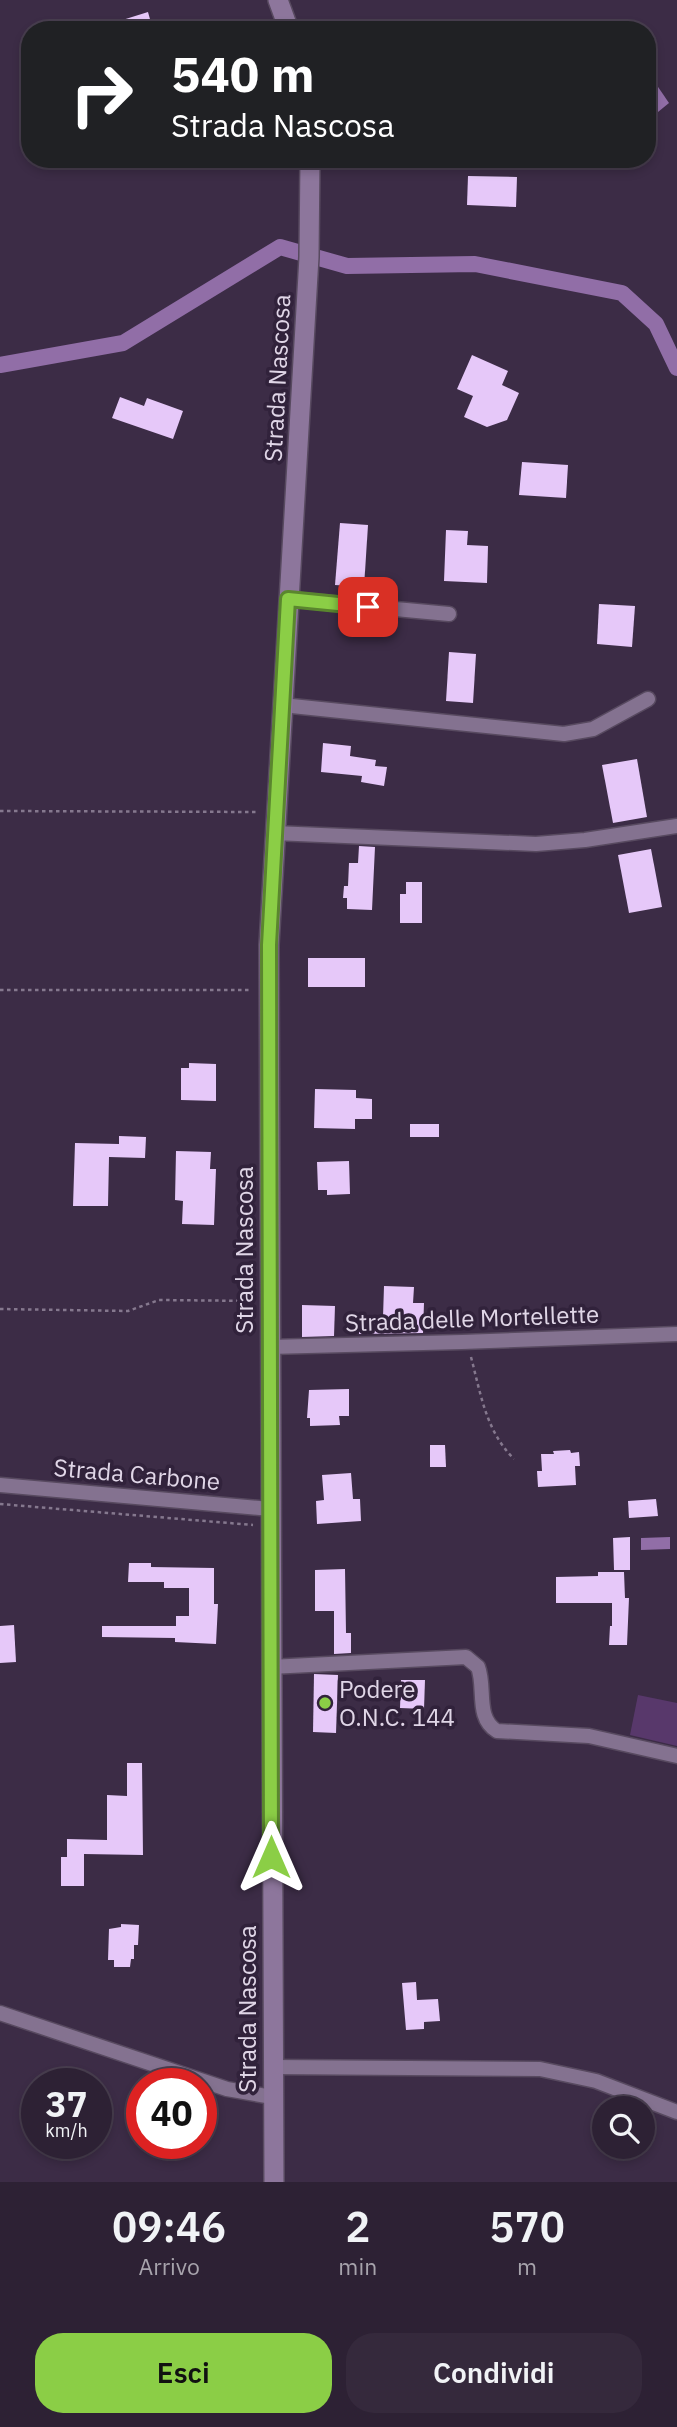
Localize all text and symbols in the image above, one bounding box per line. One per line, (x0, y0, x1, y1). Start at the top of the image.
text: 540 m (171, 42, 315, 105)
icon: right (56, 49, 147, 140)
text: Strada Nascosa (171, 104, 395, 146)
street label: Strada Nascosa (257, 293, 297, 463)
pin (338, 577, 398, 637)
icon: arrive (349, 588, 387, 626)
street label: Strada Nascosa (228, 1166, 260, 1334)
street label: Strada delle Mortellette (344, 1298, 600, 1338)
street label: Strada Carbone (52, 1451, 222, 1497)
place label: Podere O.N.C. 144 (339, 1673, 455, 1733)
marker: Podere O.N.C. 144 (317, 1695, 333, 1711)
position arrow (234, 1820, 308, 1894)
street label: Strada Nascosa (231, 1925, 263, 2093)
speed limit sign: 40 (126, 2068, 217, 2159)
text: 37 (45, 2081, 88, 2127)
map controls (592, 2096, 655, 2159)
button: search (592, 2096, 655, 2159)
text: km/h (45, 2119, 88, 2142)
text: 09:46 (112, 2199, 226, 2254)
text: 2 (345, 2199, 370, 2254)
text: 570 (489, 2199, 565, 2254)
text: Arrivo (138, 2251, 200, 2281)
text: min (338, 2251, 377, 2281)
text: m (517, 2251, 537, 2281)
button: Esci (35, 2333, 332, 2413)
button: Condividi (346, 2333, 642, 2413)

